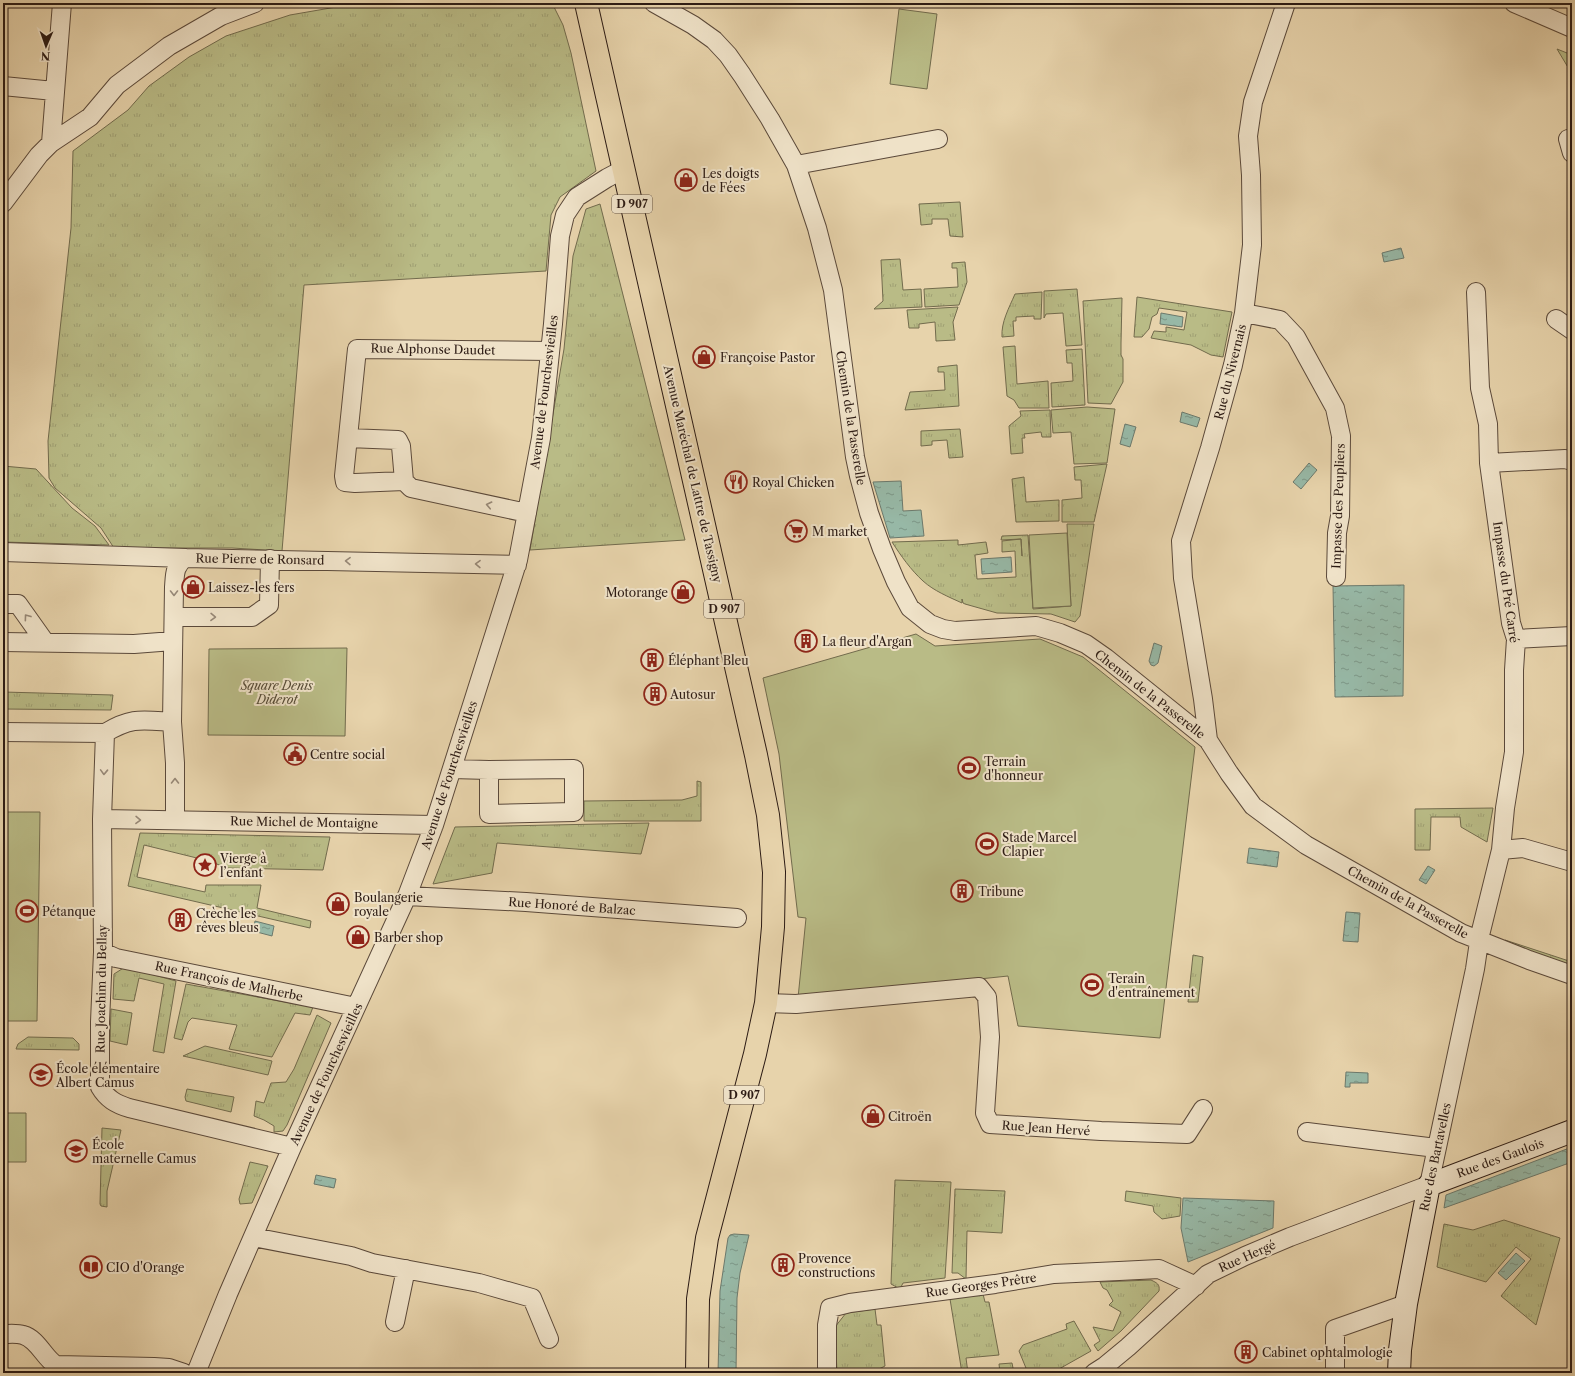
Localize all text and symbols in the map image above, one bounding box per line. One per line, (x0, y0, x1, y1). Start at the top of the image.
north arrow (26, 26, 66, 66)
text: N (40, 49, 51, 63)
place label: Les doigts de Fées (702, 166, 759, 195)
shop icon: Les doigts de Fées (673, 167, 699, 193)
road number: D 907 (612, 195, 652, 213)
street label: Avenue de Fourchesvieilles (527, 314, 561, 471)
street label: Rue du Nivernais (1211, 323, 1249, 421)
street label: Rue Alphonse Daudet (371, 340, 496, 358)
shop icon: Françoise Pastor (691, 344, 717, 370)
place label: Françoise Pastor (720, 350, 815, 365)
street label: Chemin de la Passerelle (833, 350, 869, 487)
street label: Avenue Maréchal de Lattre de Tassigny (660, 363, 725, 585)
street label: Impasse des Peupliers (1328, 443, 1348, 569)
restaurant icon: Royal Chicken (723, 469, 749, 495)
place label: Royal Chicken (752, 475, 835, 490)
one-way arrow (486, 502, 492, 510)
supermarket icon: M market (783, 518, 809, 544)
street label: Impasse du Pré Carré (1490, 520, 1522, 644)
place label: M market (812, 524, 868, 539)
street label: Rue Pierre de Ronsard (195, 550, 325, 568)
one-way arrow (345, 557, 351, 565)
one-way arrow (475, 560, 481, 568)
shop icon: Laissez-les fers (180, 574, 206, 600)
shop icon: Motorange (670, 579, 696, 605)
place label: Laissez-les fers (208, 580, 295, 595)
place label: Motorange (605, 585, 668, 600)
one-way arrow (170, 590, 178, 596)
road number: D 907 (704, 600, 744, 618)
one-way arrow (210, 613, 216, 621)
one-way arrow (25, 615, 32, 622)
building icon: La fleur d'Argan (793, 628, 819, 654)
place label: La fleur d'Argan (822, 634, 913, 649)
street label: Chemin de la Passerelle (1092, 646, 1208, 742)
building icon: Éléphant Bleu (639, 647, 665, 673)
place label: Éléphant Bleu (668, 652, 749, 668)
park label: Square Denis Diderot (240, 678, 314, 707)
building icon: Autosur (642, 681, 668, 707)
place label: Autosur (669, 687, 715, 702)
street label: Avenue de Fourchesvieilles (418, 699, 480, 852)
public building icon: Centre social (282, 741, 308, 767)
place label: Centre social (310, 747, 385, 762)
place label: Terrain d'honneur (984, 754, 1043, 783)
sports icon: Terrain d'honneur (956, 755, 982, 781)
one-way arrow (99, 769, 108, 775)
one-way arrow (171, 778, 179, 784)
street label: Rue Michel de Montaigne (230, 813, 378, 831)
one-way arrow (135, 816, 141, 824)
place label: Stade Marcel Clapier (1002, 830, 1077, 859)
sports icon: Stade Marcel Clapier (974, 831, 1000, 857)
place label: Vierge à l’enfant (219, 851, 267, 880)
place icon: Vierge à l’enfant (192, 852, 218, 878)
street label: Chemin de la Passerelle (1345, 862, 1471, 942)
building icon: Tribune (949, 878, 975, 904)
place label: Tribune (978, 884, 1024, 899)
place label: Boulangerie royale (354, 890, 423, 919)
shop icon: Boulangerie royale (325, 891, 351, 917)
street label: Rue Honoré de Balzac (508, 894, 636, 918)
sports icon: Pétanque (14, 898, 40, 924)
place label: Pétanque (42, 904, 96, 919)
place label: Crèche les rêves bleus (196, 906, 259, 935)
building icon: Crèche les rêves bleus (167, 907, 193, 933)
street label: Rue Joachim du Bellay (92, 924, 110, 1053)
shop icon: Barber shop (345, 924, 371, 950)
place label: Barber shop (374, 930, 443, 945)
street label: Rue François de Malherbe (154, 958, 305, 1004)
place label: Terain d'entraînement (1108, 971, 1196, 1000)
sports icon: Terain d'entraînement (1079, 972, 1105, 998)
street label: Avenue de Fourchesvieilles (286, 1000, 366, 1148)
place label: École élémentaire Albert Camus (55, 1060, 160, 1090)
school or university icon: École élémentaire Albert Camus (28, 1062, 54, 1088)
road number: D 907 (724, 1086, 764, 1104)
street label: Rue des Bartavelles (1416, 1101, 1454, 1213)
shop icon: Citroën (860, 1103, 886, 1129)
place label: Citroën (888, 1109, 932, 1124)
street label: Rue Jean Hervé (1001, 1117, 1091, 1139)
street label: Rue des Gaulois (1454, 1135, 1546, 1181)
place label: École maternelle Camus (92, 1136, 196, 1166)
school or university icon: École maternelle Camus (63, 1138, 89, 1164)
street label: Rue Hergé (1216, 1237, 1278, 1275)
place label: Provence constructions (798, 1251, 875, 1280)
building icon: Provence constructions (770, 1252, 796, 1278)
library icon: CIO d'Orange (78, 1254, 104, 1280)
place label: CIO d'Orange (106, 1260, 185, 1275)
street label: Rue Georges Prêtre (925, 1270, 1038, 1300)
building icon: Cabinet ophtalmologie (1233, 1339, 1259, 1365)
place label: Cabinet ophtalmologie (1262, 1345, 1393, 1360)

